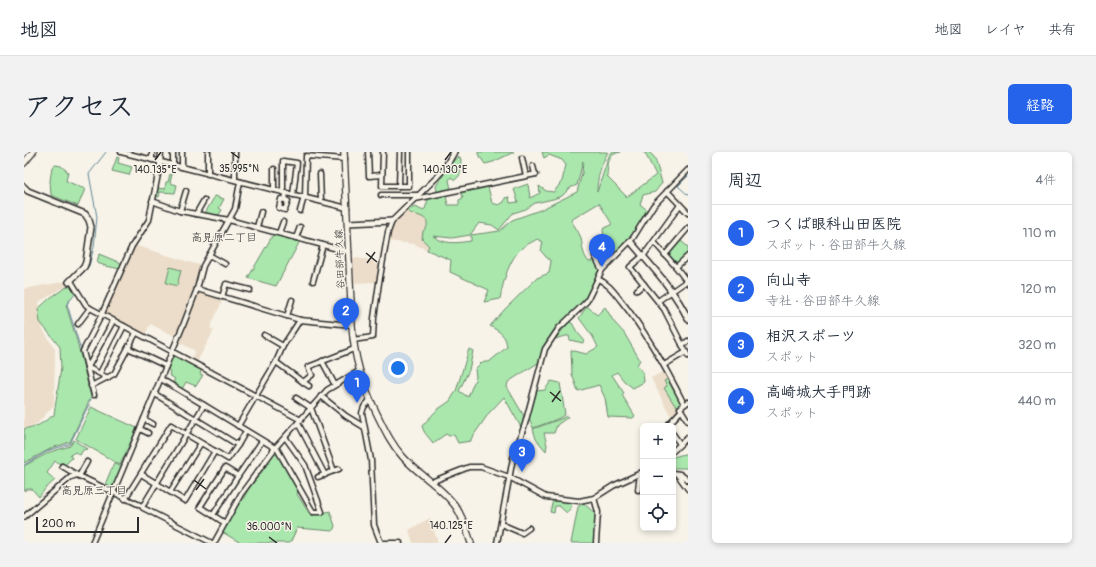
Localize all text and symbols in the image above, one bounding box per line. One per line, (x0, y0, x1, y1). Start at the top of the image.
text: 地図 (20, 18, 58, 42)
text: 地図 (935, 21, 963, 38)
text: レイヤ (985, 21, 1026, 38)
text: 共有 (1048, 21, 1076, 38)
button: 経路 (1008, 84, 1072, 124)
text: アクセス (24, 90, 134, 125)
text: 35.995°N (219, 163, 259, 175)
text: 140.135°E (133, 164, 177, 176)
text: 140.130°E (423, 164, 467, 176)
text: 周辺 (728, 170, 762, 191)
text: 4件 (1035, 172, 1056, 188)
text: つくば眼科山田医院 (766, 215, 901, 234)
text: 1 (738, 225, 744, 241)
text: 110 m (1023, 225, 1056, 241)
street label: 谷田部牛久線 (333, 229, 347, 289)
district label: 高見原二丁目 (191, 231, 257, 244)
pin: 4 (589, 234, 615, 267)
text: スポット · 谷田部牛久線 (766, 237, 906, 253)
text: 向山寺 (766, 271, 811, 290)
text: 2 (737, 281, 745, 297)
text: 120 m (1020, 281, 1056, 297)
text: 寺社 · 谷田部牛久線 (766, 293, 880, 309)
pin: 2 (333, 298, 359, 331)
text: 相沢スポーツ (766, 327, 856, 346)
text: 3 (737, 337, 745, 353)
text: 320 m (1018, 337, 1056, 353)
text: スポット (766, 349, 818, 365)
your location (388, 358, 408, 378)
pin: 1 (344, 370, 370, 403)
text: 高崎城大手門跡 (766, 383, 871, 402)
text: 4 (737, 393, 745, 409)
text: 440 m (1018, 393, 1056, 409)
text: スポット (766, 405, 818, 421)
map controls (640, 423, 676, 531)
button: + (640, 423, 676, 459)
pin: 3 (509, 439, 535, 472)
button: − (640, 459, 676, 495)
district label: 高見原三丁目 (61, 484, 127, 497)
button: locate (640, 495, 676, 531)
scale bar (36, 515, 139, 534)
text: 200 m (42, 517, 75, 530)
text: 140.125°E (429, 520, 473, 532)
text: 36.000°N (246, 521, 292, 533)

